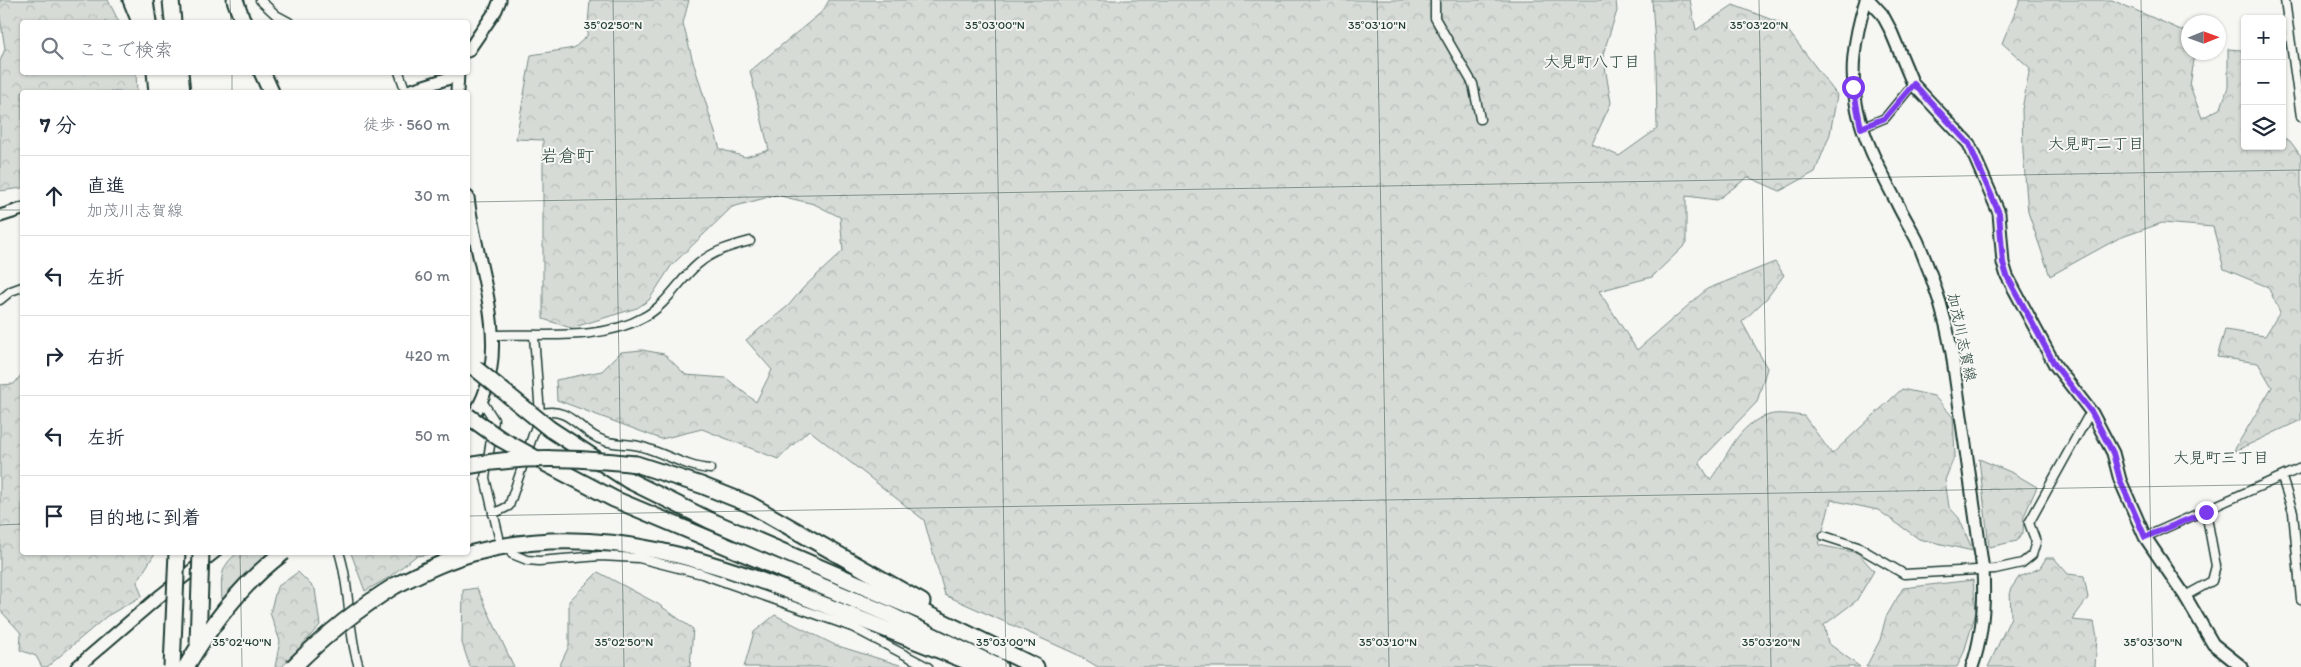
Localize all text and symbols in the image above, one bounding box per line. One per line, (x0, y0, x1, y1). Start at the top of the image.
north arrow (2181, 15, 2226, 60)
map controls (2241, 15, 2286, 150)
button: + (2241, 15, 2286, 60)
text: 35°02'50"N (584, 18, 642, 32)
text: 35°03'00"N (965, 18, 1025, 32)
text: 35°03'10"N (1348, 18, 1406, 32)
text: 35°03'20"N (1730, 18, 1788, 32)
search box (20, 20, 470, 75)
icon: search (38, 34, 66, 62)
text: ここで検索 (78, 38, 173, 61)
district label: 大見町八丁目 (1544, 52, 1640, 71)
button: − (2241, 60, 2286, 105)
route start (1842, 76, 1865, 99)
button: layers (2241, 105, 2286, 150)
text: 7 分 (40, 112, 76, 137)
text: 徒歩 · 560 m (363, 115, 450, 134)
district label: 大見町二丁目 (2048, 134, 2144, 153)
district label: 岩倉町 (540, 145, 594, 167)
text: 直進 (87, 174, 125, 197)
icon: ahead (40, 182, 68, 210)
text: 30 m (414, 186, 450, 205)
text: 加茂川志賀線 (87, 201, 183, 220)
icon: left (40, 262, 68, 290)
text: 左折 (87, 266, 125, 289)
text: 60 m (415, 266, 450, 285)
street label: 加茂川志賀線 (1944, 291, 1980, 383)
icon: right (40, 342, 68, 370)
text: 右折 (87, 346, 125, 369)
text: 420 m (405, 346, 450, 365)
icon: left (40, 422, 68, 450)
text: 左折 (87, 426, 125, 449)
text: 50 m (415, 426, 450, 445)
district label: 大見町三丁目 (2173, 448, 2269, 467)
route end (2195, 501, 2218, 524)
icon: arrive (40, 502, 68, 530)
text: 目的地に到着 (87, 506, 201, 529)
text: 35°02'40"N (212, 635, 272, 649)
text: 35°02'50"N (595, 635, 653, 649)
text: 35°03'00"N (976, 635, 1036, 649)
text: 35°03'10"N (1359, 635, 1417, 649)
text: 35°03'20"N (1742, 635, 1800, 649)
text: 35°03'30"N (2124, 635, 2182, 649)

